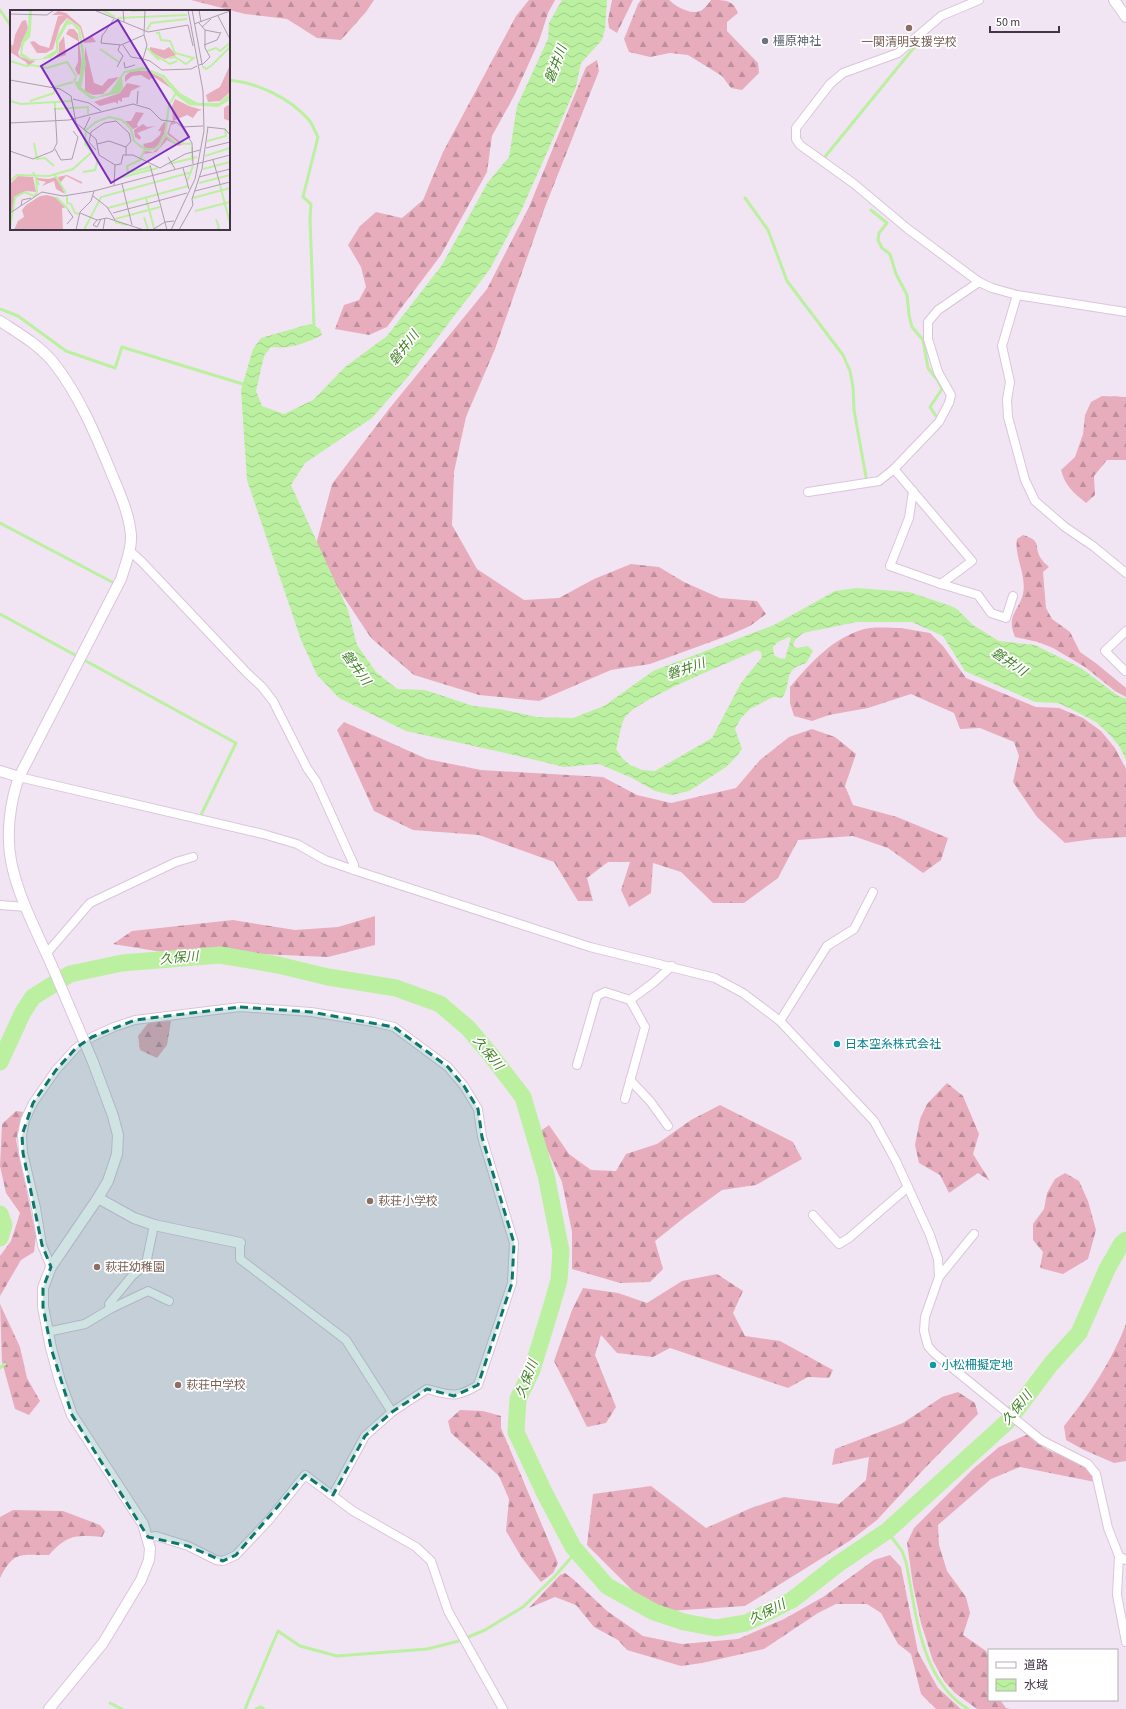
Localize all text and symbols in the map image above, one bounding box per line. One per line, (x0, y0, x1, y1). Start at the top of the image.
scale bar (990, 8, 1059, 34)
inset map (10, 10, 230, 230)
text: 50 m (996, 14, 1020, 31)
marker: 一関清明支援学校 (904, 23, 914, 33)
place label: 橿原神社 (773, 33, 821, 50)
place label: 一関清明支援学校 (861, 34, 957, 51)
marker: 橿原神社 (760, 36, 770, 46)
water label: 磐井川 (541, 41, 572, 85)
water label: 磐井川 (385, 326, 424, 369)
water label: 磐井川 (988, 644, 1032, 681)
water label: 磐井川 (337, 647, 376, 691)
water label: 磐井川 (665, 653, 709, 684)
water label: 久保川 (159, 947, 201, 969)
water label: 久保川 (469, 1032, 509, 1075)
place label: 日本空糸株式会社 (845, 1036, 941, 1053)
marker: 日本空糸株式会社 (832, 1039, 842, 1049)
place label: 萩荘小学校 (378, 1193, 438, 1210)
marker: 萩荘小学校 (365, 1196, 375, 1206)
place label: 萩荘幼稚園 (105, 1259, 165, 1276)
marker: 萩荘幼稚園 (92, 1262, 102, 1272)
water label: 久保川 (512, 1356, 543, 1400)
place label: 小松柵擬定地 (941, 1357, 1013, 1374)
marker: 小松柵擬定地 (928, 1360, 938, 1370)
place label: 萩荘中学校 (186, 1377, 246, 1394)
marker: 萩荘中学校 (173, 1380, 183, 1390)
water label: 久保川 (998, 1386, 1038, 1429)
water label: 久保川 (746, 1594, 790, 1629)
legend (988, 1649, 1118, 1701)
text: 道路 (1024, 1657, 1048, 1674)
text: 水域 (1024, 1677, 1048, 1694)

